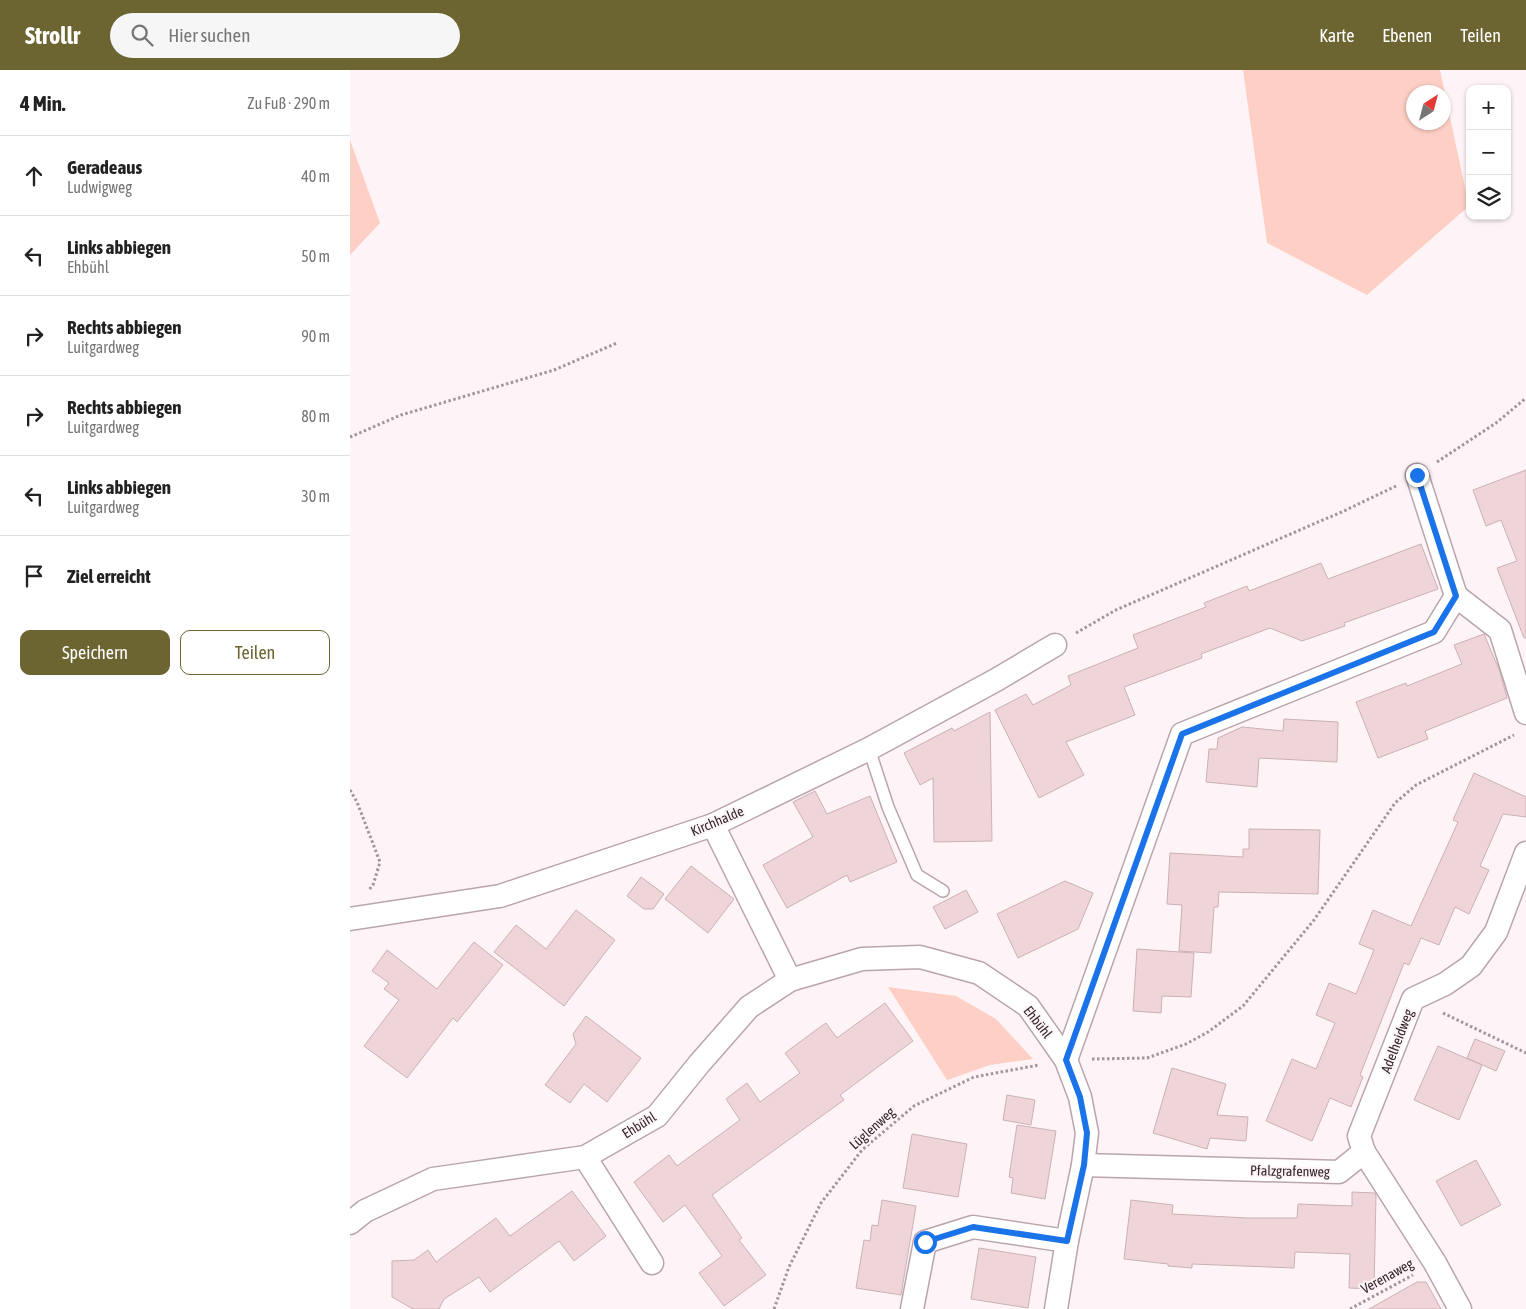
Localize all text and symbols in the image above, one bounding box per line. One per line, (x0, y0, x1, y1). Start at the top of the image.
search box (110, 13, 460, 58)
icon: search (128, 21, 156, 49)
text: Strollr (25, 22, 80, 49)
text: Hier suchen (168, 24, 250, 46)
text: Karte (1319, 25, 1354, 46)
text: Ebenen (1382, 25, 1432, 46)
text: Teilen (1460, 25, 1501, 46)
north arrow (1406, 85, 1451, 130)
map controls (1466, 85, 1511, 220)
button: + (1466, 85, 1511, 130)
text: 4 Min. (20, 91, 66, 115)
text: Zu Fuß · 290 m (247, 94, 330, 112)
button: − (1466, 130, 1511, 175)
text: Geradeaus (67, 156, 142, 178)
icon: ahead (20, 162, 48, 190)
text: 40 m (301, 167, 330, 185)
button: layers (1466, 175, 1511, 220)
text: Ludwigweg (67, 178, 132, 196)
text: Links abbiegen (67, 236, 171, 258)
icon: left (20, 242, 48, 270)
text: 50 m (301, 247, 330, 265)
text: Ehbühl (67, 258, 109, 276)
text: Rechts abbiegen (67, 316, 182, 338)
icon: right (20, 322, 48, 350)
text: 90 m (301, 327, 330, 345)
text: Luitgardweg (67, 338, 139, 356)
text: Rechts abbiegen (67, 396, 182, 418)
icon: right (20, 402, 48, 430)
text: 80 m (301, 407, 330, 425)
text: Luitgardweg (67, 418, 139, 436)
route end (1406, 464, 1429, 487)
text: Links abbiegen (67, 476, 171, 498)
icon: left (20, 482, 48, 510)
text: 30 m (301, 487, 330, 505)
text: Luitgardweg (67, 498, 139, 516)
icon: arrive (20, 562, 48, 590)
text: Ziel erreicht (67, 565, 151, 587)
button: Speichern (20, 630, 170, 675)
button: Teilen (180, 630, 330, 675)
street label: Kirchhalde (688, 803, 746, 839)
street label: Ehbühl (1020, 1003, 1056, 1042)
street label: Adelheidweg (1377, 1007, 1417, 1075)
street label: Lüglenweg (846, 1103, 898, 1153)
street label: Ehbühl (619, 1108, 659, 1141)
street label: Pfalzgrafenweg (1250, 1162, 1330, 1180)
route start (914, 1231, 937, 1254)
street label: Verenaweg (1358, 1255, 1416, 1297)

